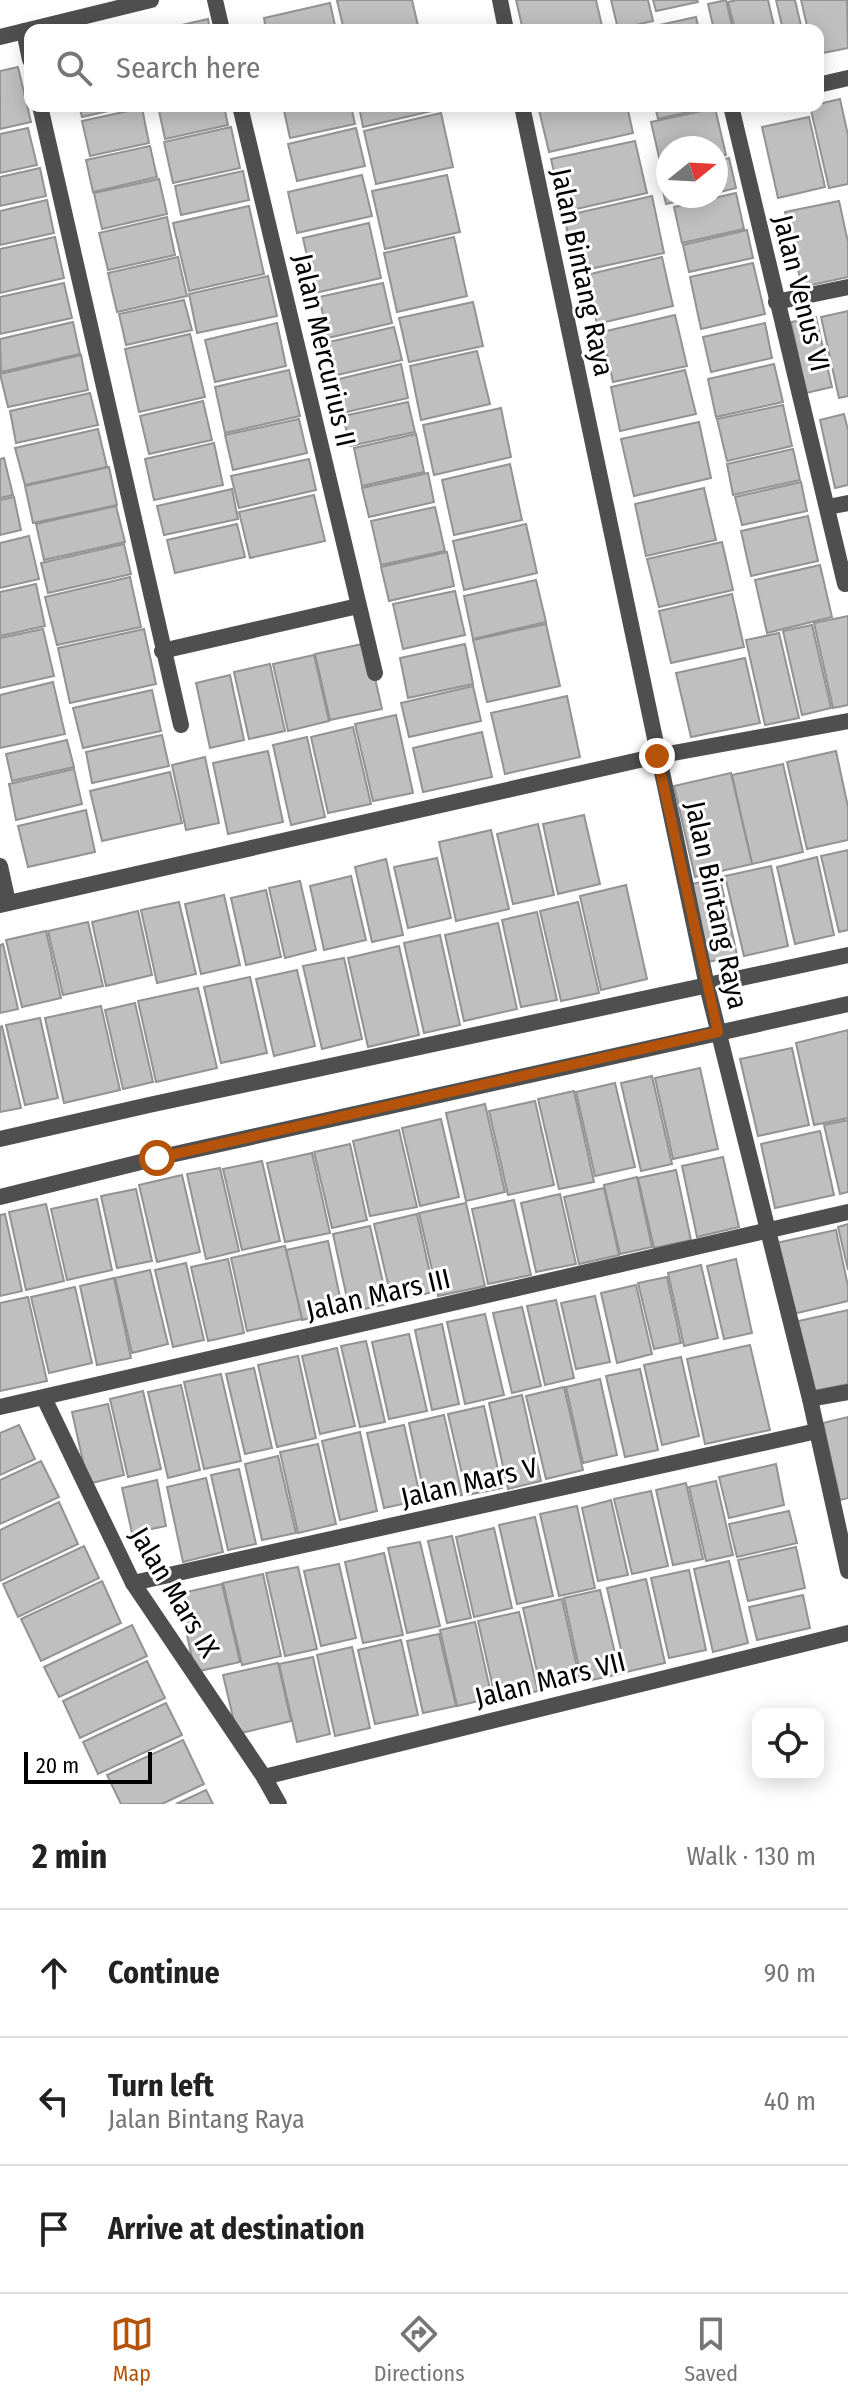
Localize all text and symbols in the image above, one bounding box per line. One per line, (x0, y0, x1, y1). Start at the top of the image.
search box (24, 24, 824, 112)
icon: search (52, 46, 96, 90)
text: Search here (116, 50, 261, 86)
north arrow (656, 136, 728, 208)
street label: Jalan Bintang Raya (544, 165, 621, 379)
street label: Jalan Venus VI (766, 211, 837, 375)
street label: Jalan Mercurius II (286, 250, 363, 450)
route end (639, 738, 675, 774)
street label: Jalan Bintang Raya (678, 798, 755, 1012)
route start (139, 1140, 175, 1176)
street label: Jalan Mars III (303, 1262, 453, 1327)
street label: Jalan Mars V (398, 1451, 541, 1514)
street label: Jalan Mars IX (123, 1521, 226, 1664)
street label: Jalan Mars VII (471, 1645, 629, 1714)
map controls (752, 1708, 824, 1780)
button: locate (752, 1708, 824, 1780)
scale bar (24, 1748, 152, 1784)
text: 20 m (36, 1752, 79, 1779)
text: 2 min (32, 1836, 107, 1877)
text: Walk · 130 m (687, 1841, 816, 1872)
icon: ahead (32, 1951, 76, 1995)
text: Continue (108, 1955, 220, 1991)
text: 90 m (764, 1958, 816, 1989)
text: Turn left (108, 2068, 214, 2104)
icon: left (32, 2079, 76, 2123)
text: 40 m (764, 2086, 816, 2117)
text: Jalan Bintang Raya (108, 2104, 305, 2135)
icon: arrive (32, 2207, 76, 2251)
text: Arrive at destination (108, 2211, 365, 2247)
tab: Map (110, 2312, 154, 2387)
tab: Directions (374, 2312, 465, 2387)
tab: Saved (684, 2312, 738, 2387)

